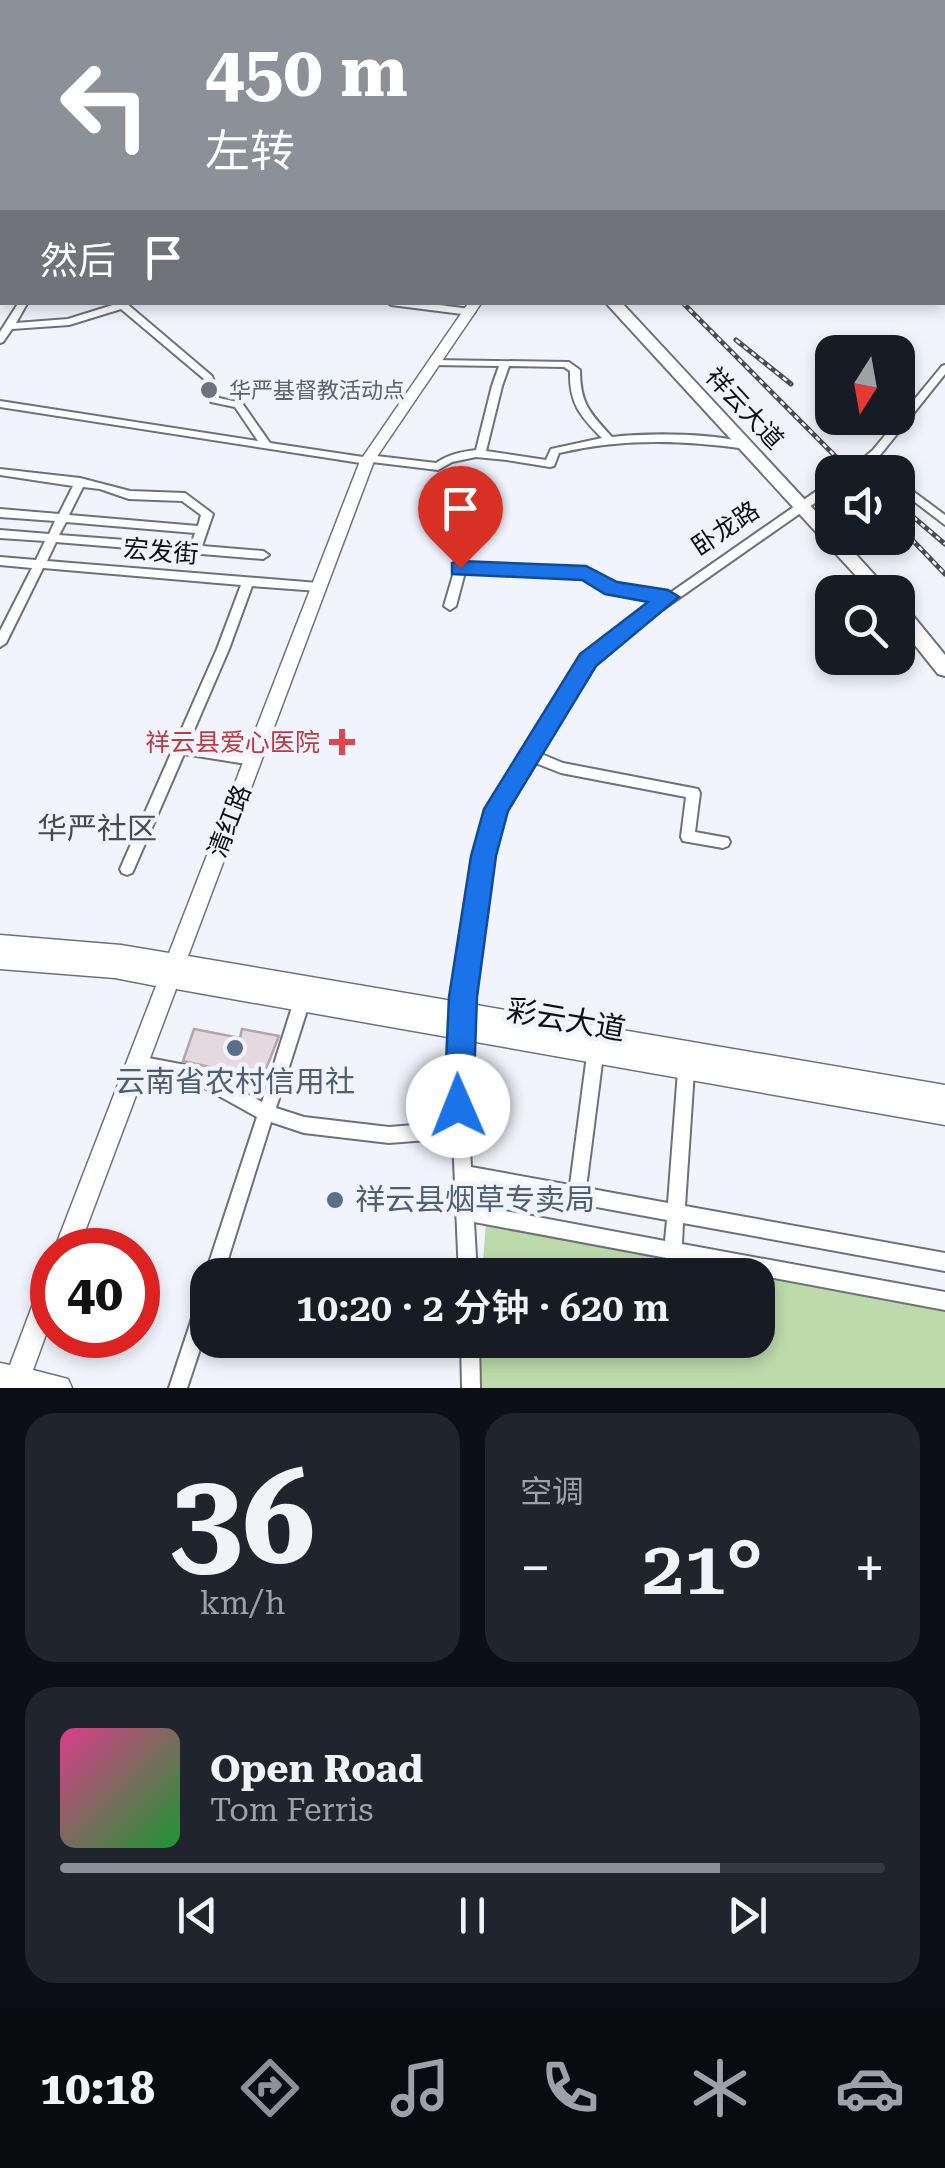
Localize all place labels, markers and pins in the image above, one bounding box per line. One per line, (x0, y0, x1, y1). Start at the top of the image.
place label: 华严基督教活动点 (229, 378, 405, 403)
marker: 华严基督教活动点 (198, 379, 220, 401)
pin (418, 466, 503, 569)
place label: 祥云县爱心医院 (145, 728, 320, 757)
marker: 祥云县爱心医院 (329, 729, 355, 755)
marker: 云南省农村信用社 (224, 1037, 246, 1059)
place label: 云南省农村信用社 (115, 1064, 355, 1099)
place label: 祥云县烟草专卖局 (355, 1182, 595, 1217)
marker: 祥云县烟草专卖局 (324, 1189, 346, 1211)

